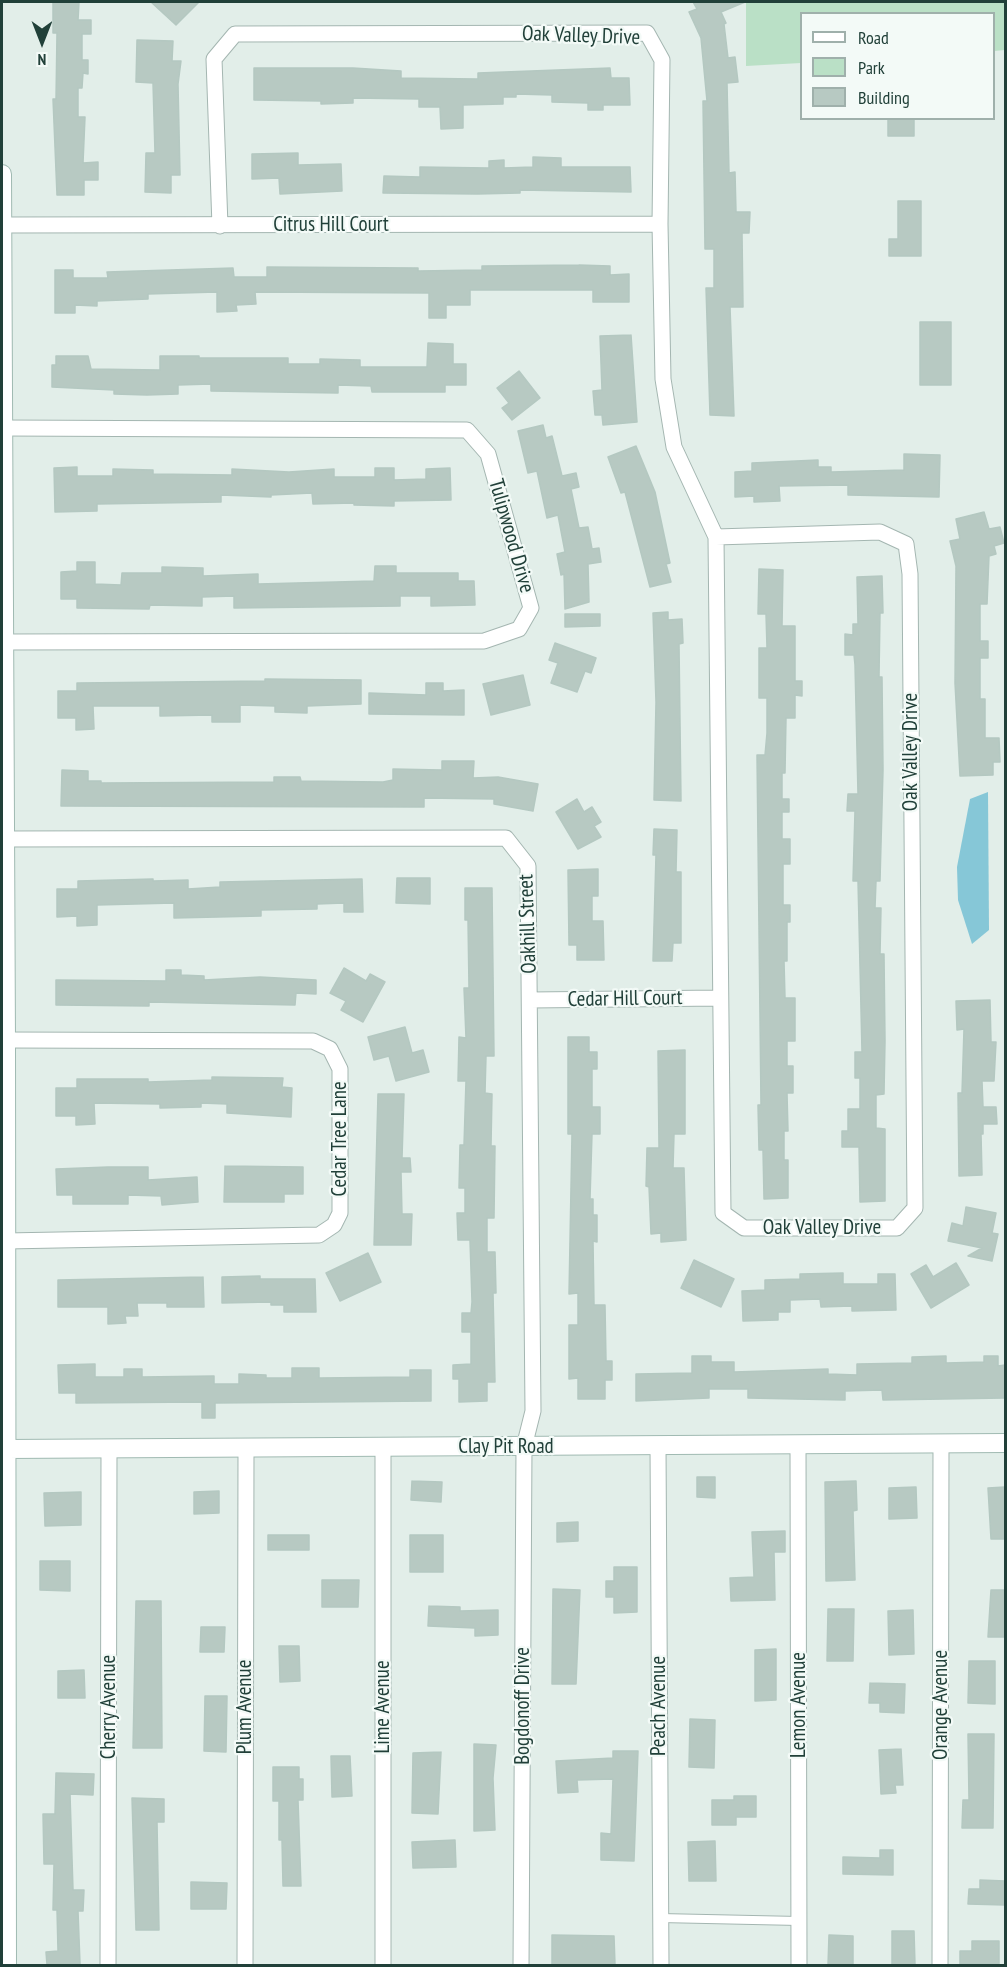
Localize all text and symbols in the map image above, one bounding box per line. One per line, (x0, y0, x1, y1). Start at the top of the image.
north arrow (12, 12, 72, 72)
legend (800, 12, 995, 120)
street label: Oak Valley Drive (521, 21, 641, 51)
text: Road (858, 26, 889, 49)
text: N (38, 50, 46, 70)
text: Park (858, 56, 885, 79)
text: Building (858, 86, 910, 109)
street label: Citrus Hill Court (273, 212, 389, 238)
street label: Tulipwood Drive (483, 476, 539, 596)
street label: Oak Valley Drive (898, 693, 924, 811)
street label: Oakhill Street (514, 874, 542, 974)
street label: Cedar Hill Court (567, 985, 683, 1013)
street label: Cedar Tree Lane (327, 1081, 353, 1197)
street label: Oak Valley Drive (763, 1215, 881, 1241)
street label: Clay Pit Road (458, 1434, 554, 1460)
street label: Bogdonoff Drive (510, 1647, 536, 1765)
street label: Orange Avenue (928, 1650, 954, 1760)
street label: Lemon Avenue (786, 1652, 812, 1758)
street label: Cherry Avenue (96, 1655, 122, 1759)
street label: Peach Avenue (646, 1656, 672, 1756)
street label: Plum Avenue (232, 1660, 258, 1754)
street label: Lime Avenue (370, 1660, 396, 1754)

